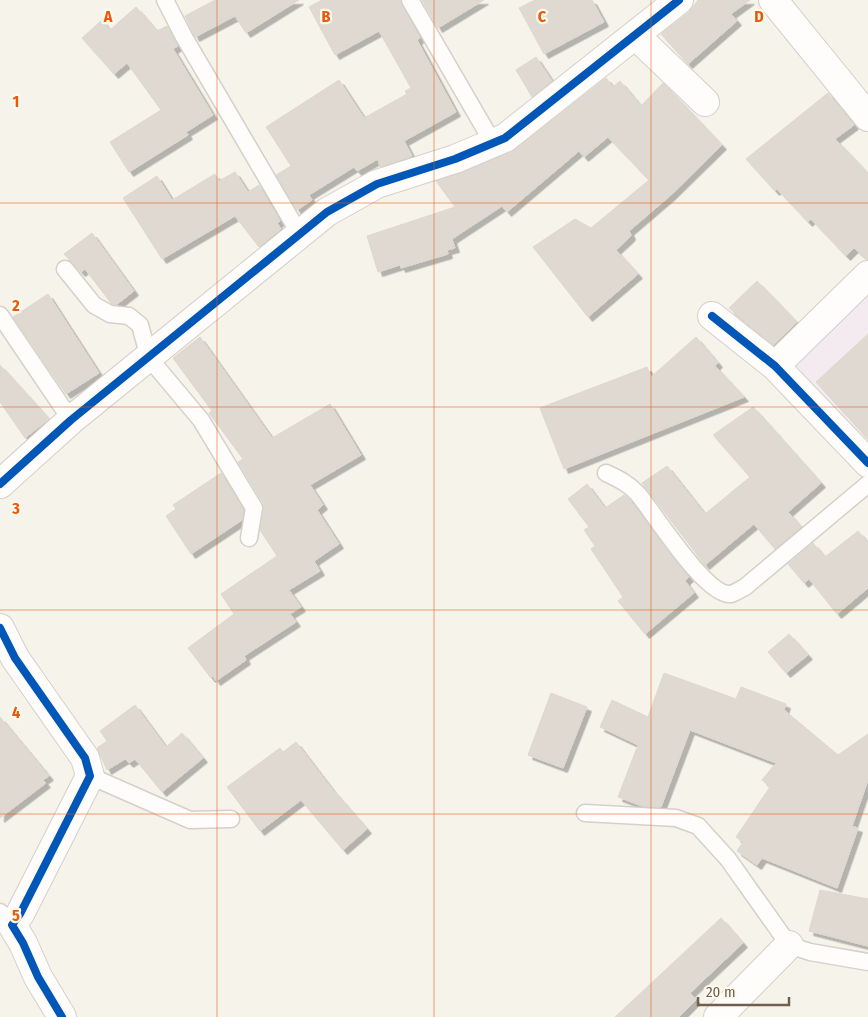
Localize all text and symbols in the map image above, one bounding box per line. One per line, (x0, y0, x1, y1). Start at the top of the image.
text: A (103, 7, 113, 26)
text: B (322, 7, 331, 26)
text: C (538, 7, 547, 26)
text: D (754, 7, 764, 26)
text: 1 (13, 92, 19, 111)
text: 2 (11, 296, 20, 315)
text: 3 (11, 499, 20, 518)
text: 4 (12, 703, 20, 722)
text: 5 (12, 906, 20, 925)
scale bar (698, 974, 789, 1006)
text: 20 m (706, 983, 736, 1001)

